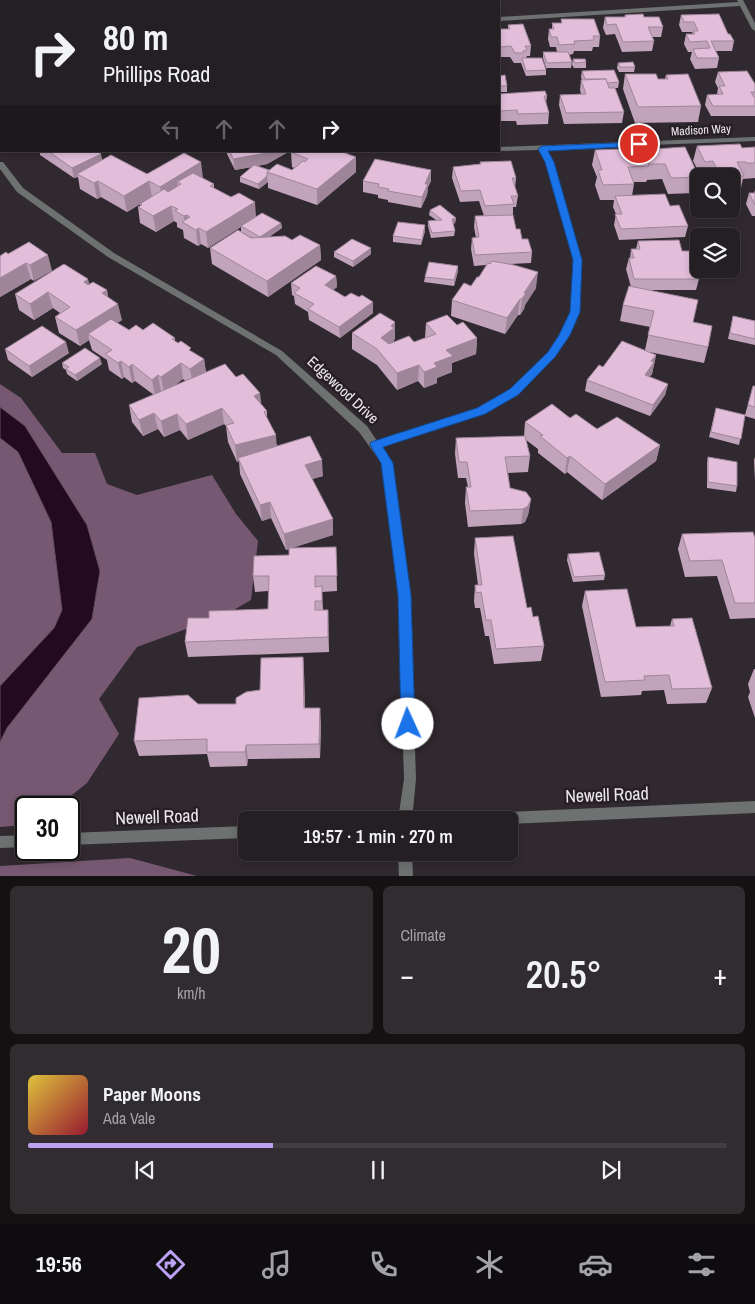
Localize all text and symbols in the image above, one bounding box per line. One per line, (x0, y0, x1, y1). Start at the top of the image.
text: 80 m (103, 14, 168, 61)
icon: right (20, 20, 85, 85)
text: Phillips Road (103, 59, 210, 89)
icon: left (157, 115, 185, 143)
icon: ahead (210, 115, 238, 143)
icon: ahead (263, 115, 291, 143)
icon: right (316, 115, 344, 143)
street label: Madison Way (671, 120, 731, 140)
pin (618, 123, 660, 165)
icon: arrive (625, 130, 653, 158)
map controls (690, 168, 740, 278)
button: search (690, 168, 740, 218)
button: layers (690, 228, 740, 278)
street label: Edgewood Drive (303, 351, 384, 428)
position arrow (381, 697, 433, 749)
street label: Newell Road (565, 781, 649, 808)
speed limit sign: 30 (15, 796, 80, 861)
street label: Newell Road (115, 803, 199, 830)
text: 19:57 · 1 min · 270 m (303, 823, 453, 849)
text: 20 (162, 906, 221, 993)
text: Climate (401, 924, 446, 946)
text: 20.5° (526, 949, 602, 1000)
text: − (401, 956, 414, 994)
text: + (714, 956, 727, 994)
text: km/h (177, 982, 205, 1004)
text: Paper Moons (103, 1081, 201, 1107)
text: Ada Vale (103, 1107, 155, 1129)
icon: previous (131, 1156, 159, 1184)
icon: pause (364, 1156, 392, 1184)
icon: next (597, 1156, 625, 1184)
icon: directions (153, 1247, 188, 1282)
icon: music (259, 1247, 294, 1282)
icon: phone (366, 1247, 401, 1282)
icon: climate (472, 1247, 507, 1282)
icon: car (578, 1247, 613, 1282)
icon: filters (684, 1247, 719, 1282)
text: 19:56 (36, 1249, 82, 1279)

